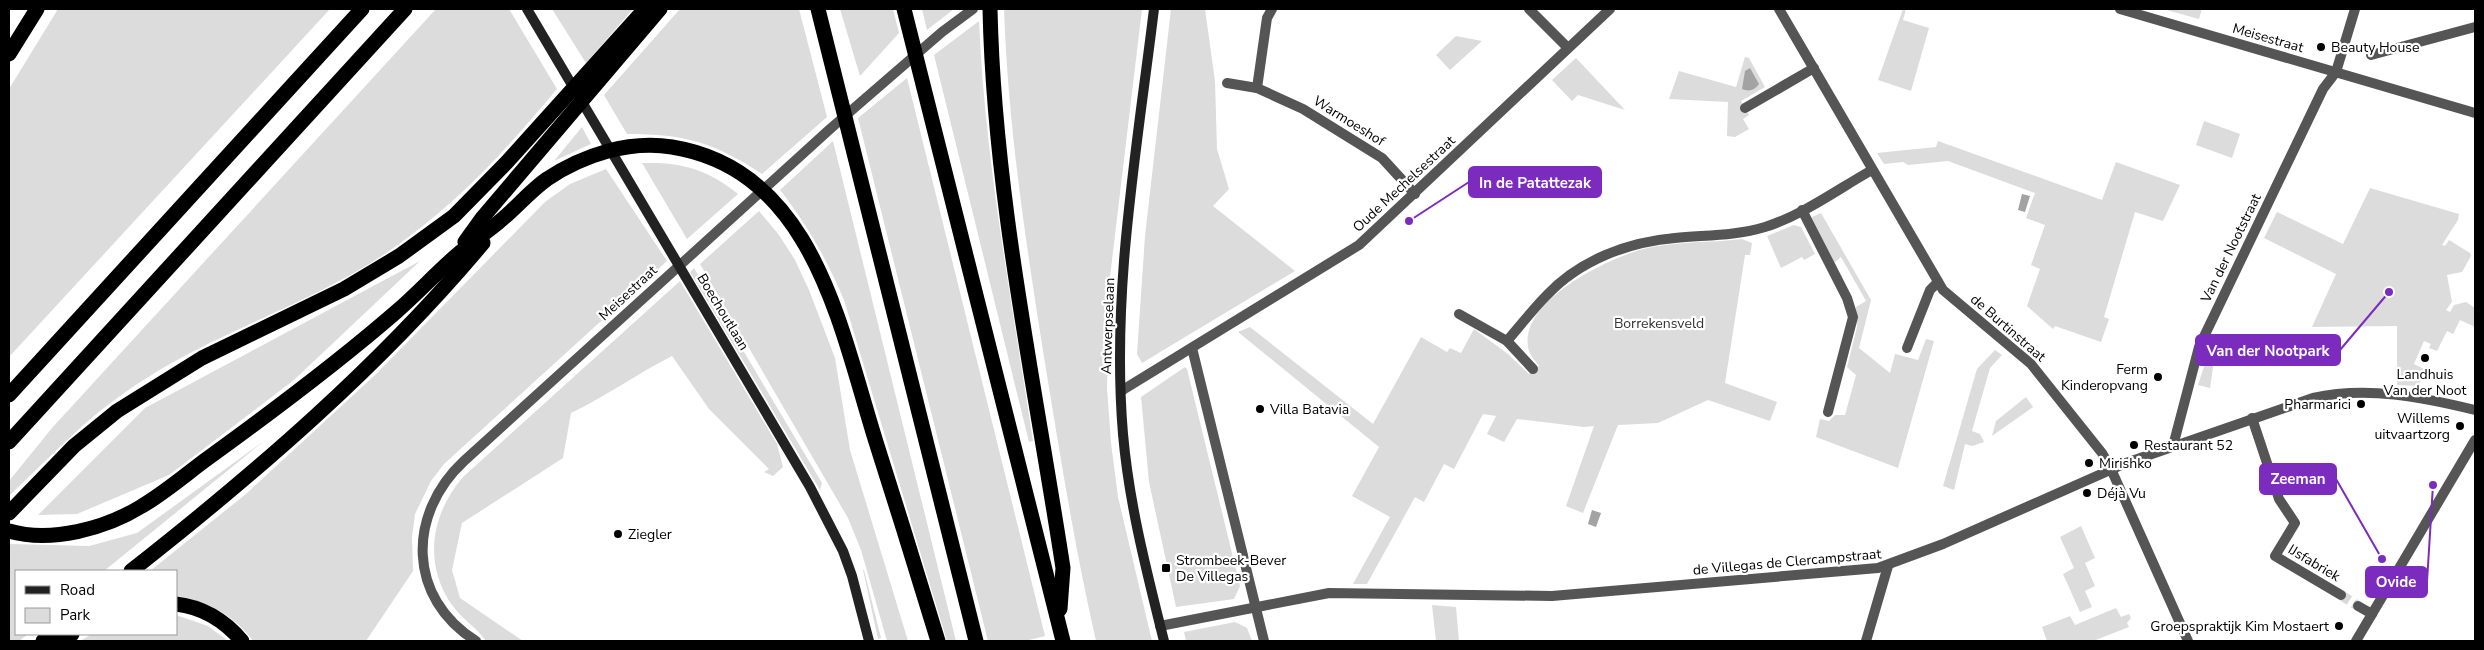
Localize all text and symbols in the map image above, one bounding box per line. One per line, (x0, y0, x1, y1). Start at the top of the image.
street label: Meisestraat (2230, 19, 2306, 57)
place label: Beauty House (2331, 38, 2419, 57)
marker: Beauty House (2315, 41, 2327, 53)
street label: Warmoeshof (1309, 91, 1389, 151)
street label: Oude Mechelsestraat (1349, 131, 1459, 237)
callout: In de Patattezak (1469, 167, 1601, 197)
text: In de Patattezak (1479, 173, 1592, 193)
street label: Van der Nootstraat (2196, 190, 2266, 307)
street label: Meisestraat (595, 261, 661, 325)
street label: Boechoutlaan (693, 270, 753, 354)
street label: Antwerpselaan (1097, 277, 1119, 375)
street label: de Burtinstraat (1966, 290, 2050, 366)
park label: Borrekensveld (1614, 314, 1704, 333)
callout: Van der Nootpark (2196, 335, 2340, 365)
text: Van der Nootpark (2205, 341, 2331, 361)
marker: Landhuis Van der Noot (2419, 352, 2431, 364)
place label: Ferm Kinderopvang (2061, 360, 2148, 395)
place label: Landhuis Van der Noot (2383, 365, 2466, 400)
marker: Ferm Kinderopvang (2152, 371, 2164, 383)
place label: Pharmarici (2284, 395, 2351, 414)
marker: Pharmarici (2355, 398, 2367, 410)
place label: Villa Batavia (1269, 400, 1349, 419)
marker: Villa Batavia (1254, 403, 1266, 415)
place label: Willems uitvaartzorg (2374, 409, 2450, 444)
marker: Willems uitvaartzorg (2454, 420, 2466, 432)
place label: Restaurant 52 (2144, 436, 2233, 455)
marker: Restaurant 52 (2128, 439, 2140, 451)
place label: Mirishko (2099, 454, 2152, 473)
marker: Mirishko (2083, 457, 2095, 469)
callout: Zeeman (2260, 464, 2336, 494)
text: Zeeman (2270, 469, 2326, 489)
place label: Déjà Vu (2097, 484, 2146, 503)
marker: Déjà Vu (2081, 487, 2093, 499)
place label: Ziegler (628, 525, 672, 544)
marker: Ziegler (612, 528, 624, 540)
street label: IJsfabriek (2284, 540, 2344, 587)
street label: de Villegas de Clercampstraat (1692, 544, 1882, 580)
place label: Strombeek-Bever De Villegas (1176, 551, 1286, 586)
marker: Strombeek-Bever De Villegas (1160, 562, 1172, 574)
callout: Ovide (2366, 567, 2427, 597)
legend (15, 570, 178, 635)
text: Ovide (2376, 572, 2416, 592)
text: Road (60, 580, 95, 600)
text: Park (60, 605, 90, 625)
place label: Groepspraktijk Kim Mostaert (2150, 617, 2329, 636)
marker: Groepspraktijk Kim Mostaert (2333, 620, 2345, 632)

